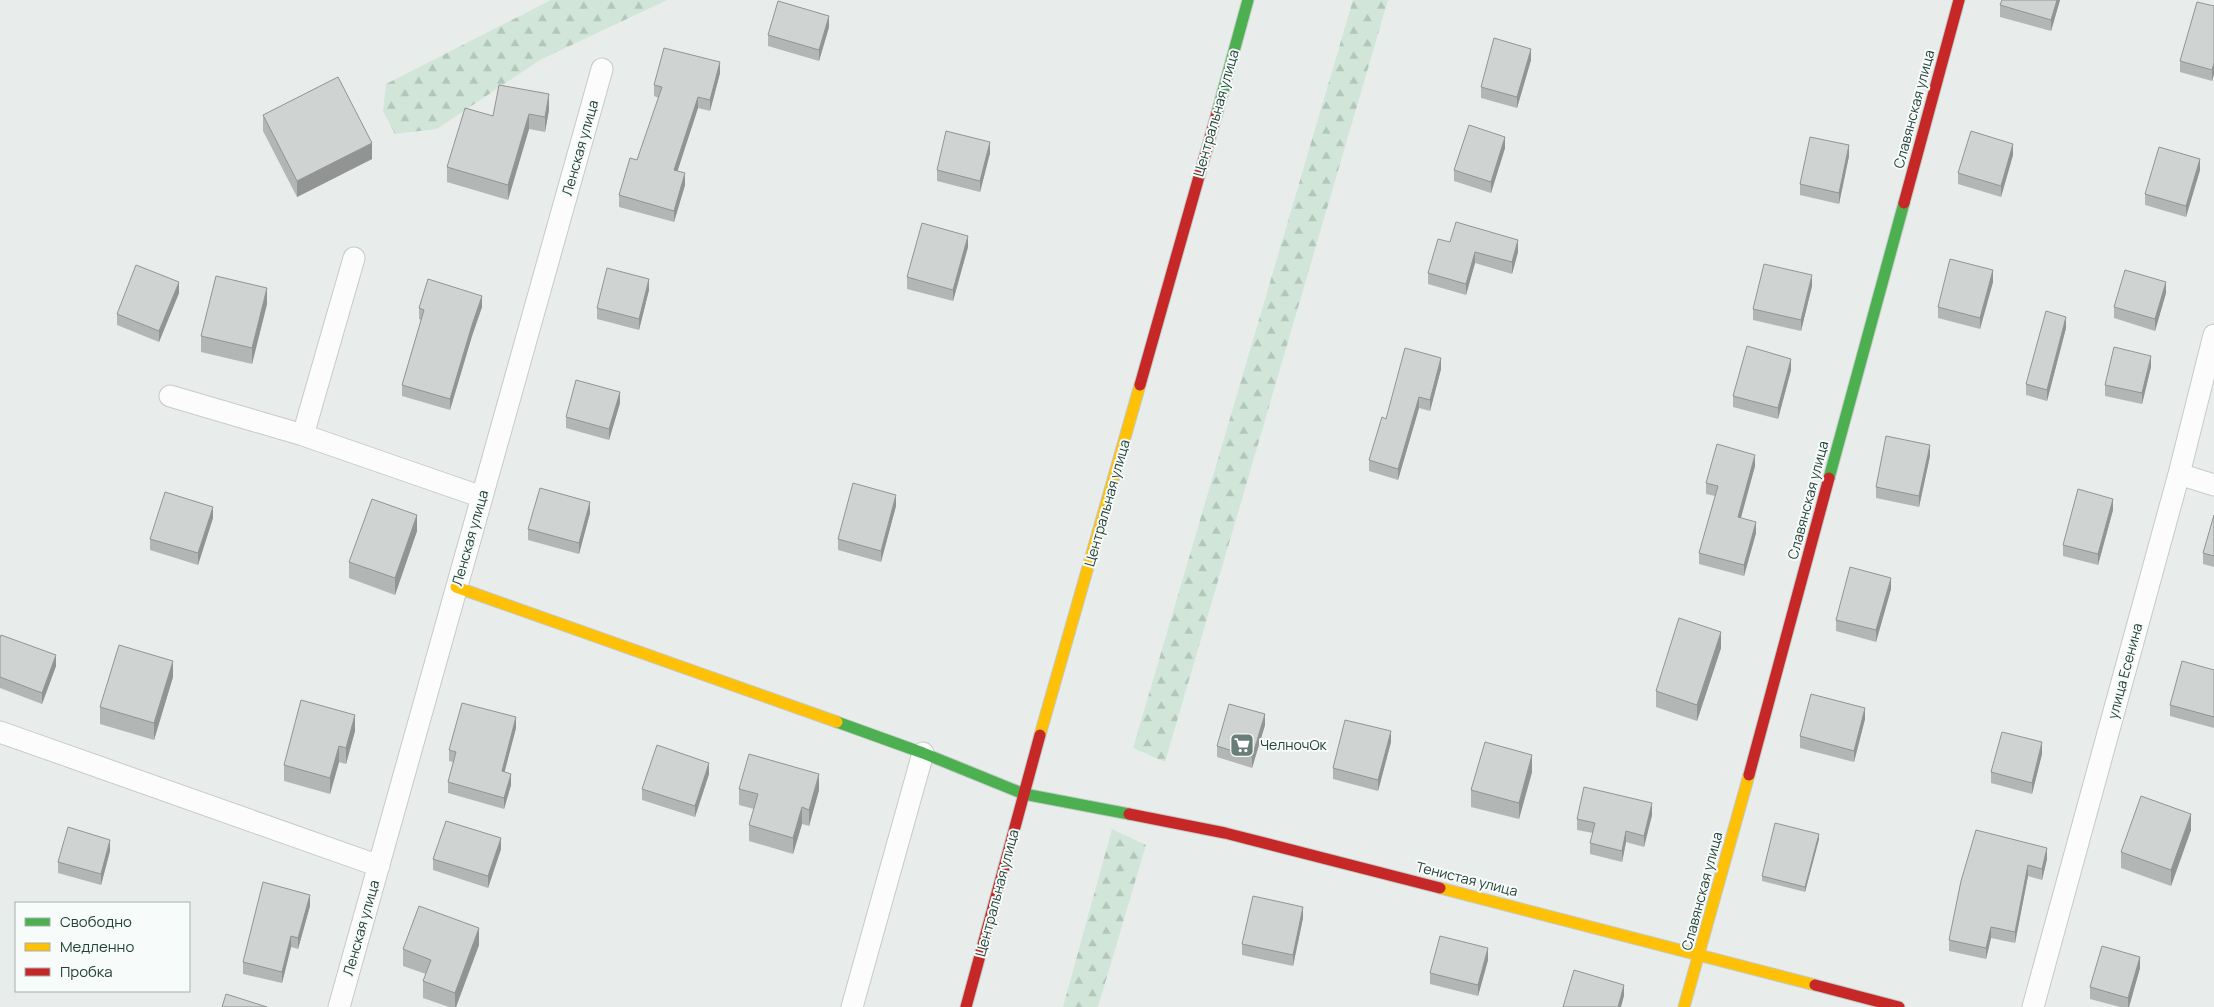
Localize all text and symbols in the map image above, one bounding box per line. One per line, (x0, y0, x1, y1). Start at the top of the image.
street label: Центральная улица (1188, 47, 1243, 179)
street label: Славянская улица (1889, 48, 1938, 170)
street label: Ленская улица (557, 98, 602, 198)
street label: Центральная улица (1079, 437, 1134, 569)
street label: Славянская улица (1783, 439, 1832, 561)
street label: Ленская улица (447, 488, 492, 588)
street label: улица Есенина (2103, 621, 2146, 721)
supermarket icon: ЧелночОк (1229, 732, 1255, 758)
place label: ЧелночОк (1260, 735, 1328, 754)
street label: Центральная улица (970, 827, 1023, 959)
street label: Славянская улица (1677, 830, 1726, 952)
street label: Тенистая улица (1414, 857, 1520, 900)
street label: Ленская улица (338, 878, 383, 978)
legend (15, 902, 190, 992)
text: Свободно (60, 911, 132, 932)
text: Медленно (60, 936, 134, 957)
text: Пробка (60, 961, 113, 982)

